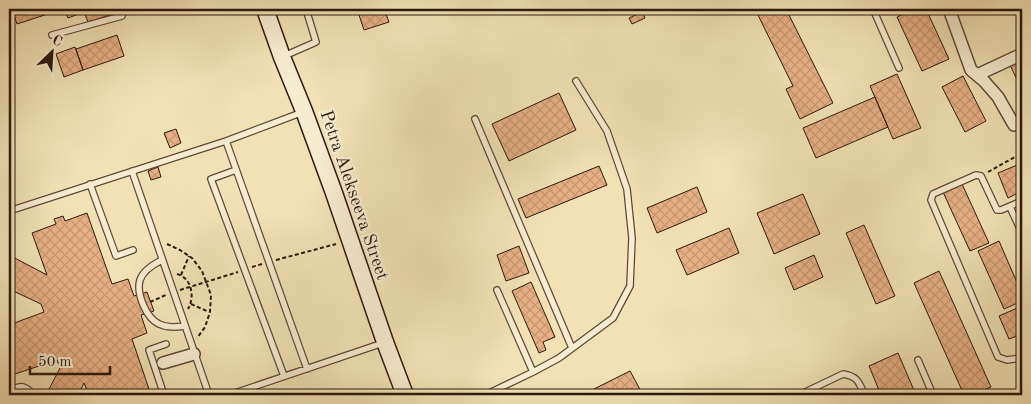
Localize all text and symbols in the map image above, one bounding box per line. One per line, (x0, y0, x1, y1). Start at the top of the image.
north arrow (28, 28, 78, 78)
text: С (50, 33, 64, 49)
street label: Petra Alekseeva Street (317, 108, 392, 283)
scale bar (30, 344, 110, 376)
text: 50 m (38, 355, 72, 370)

